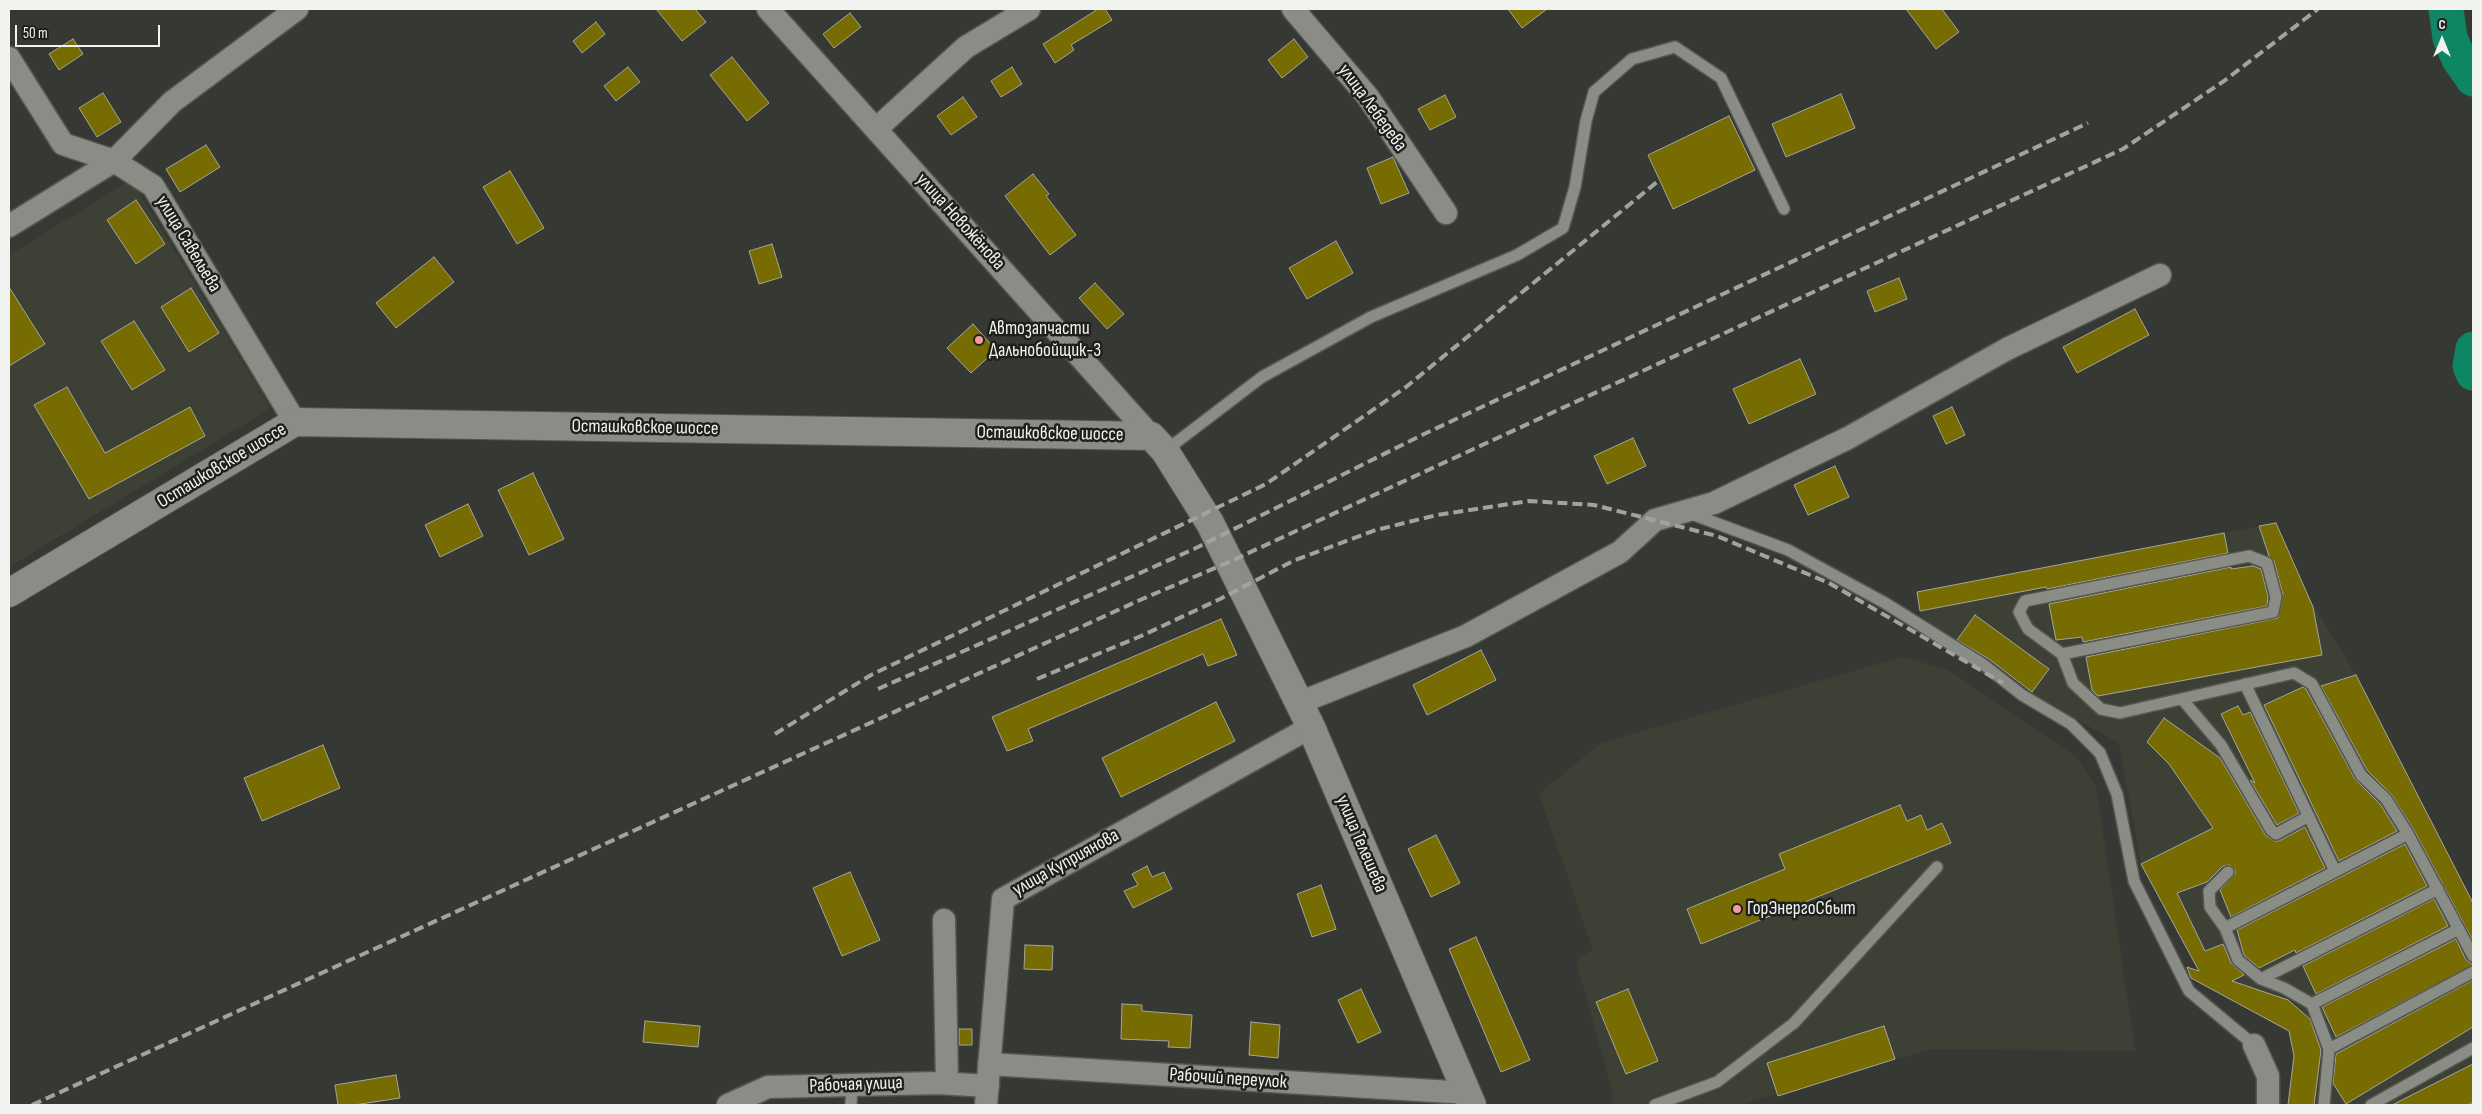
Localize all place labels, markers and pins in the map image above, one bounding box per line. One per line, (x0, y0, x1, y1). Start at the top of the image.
place label: Автозапчасти Дальнобойщик-3 (989, 318, 1101, 362)
marker: Автозапчасти Дальнобойщик-3 (973, 334, 985, 346)
place label: ГорЭнергоСбыт (1747, 898, 1856, 920)
marker: ГорЭнергоСбыт (1731, 903, 1743, 915)

